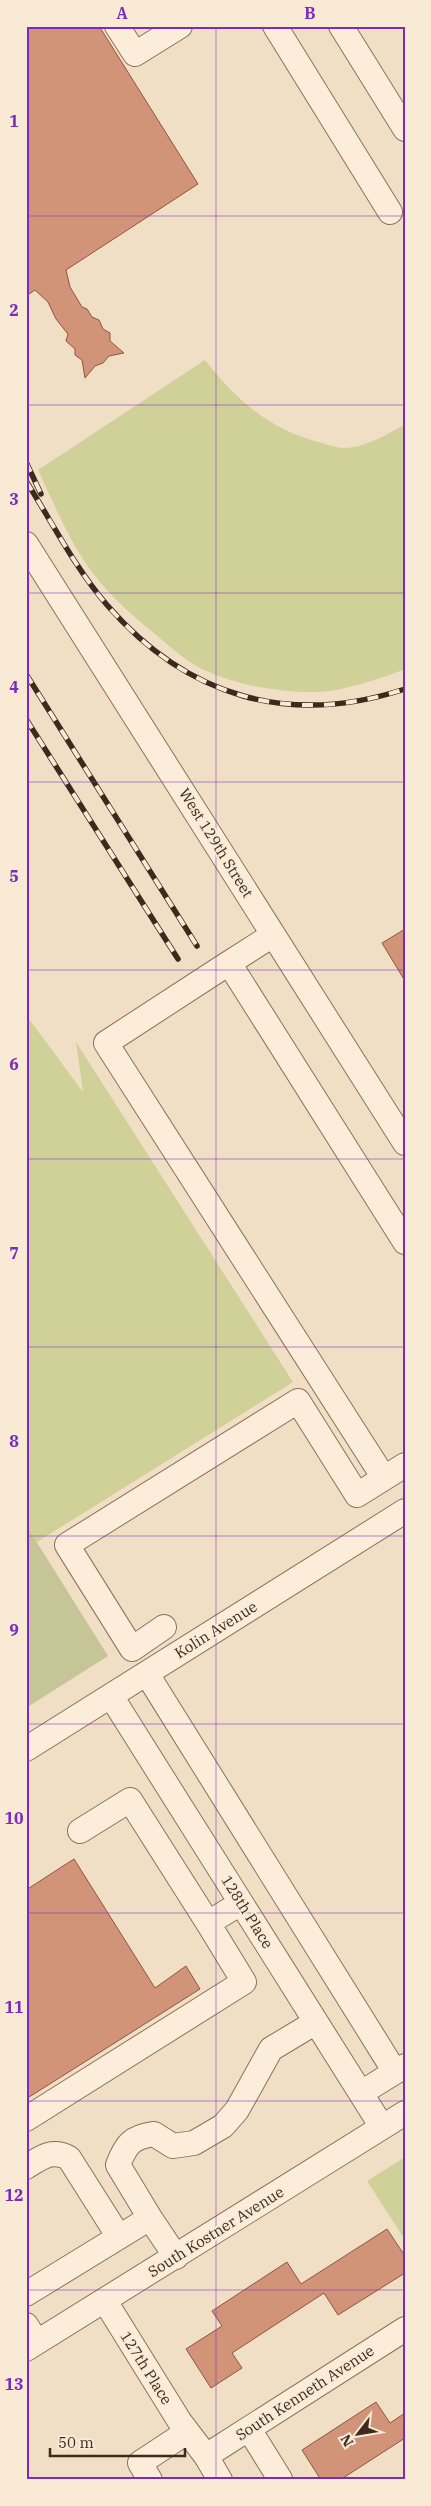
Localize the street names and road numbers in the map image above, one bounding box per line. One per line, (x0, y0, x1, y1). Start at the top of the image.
street label: West 129th Street (175, 785, 258, 901)
street label: Kolin Avenue (171, 1597, 261, 1662)
street label: 128th Place (217, 1872, 277, 1952)
street label: South Kostner Avenue (144, 2182, 287, 2281)
street label: 127th Place (116, 2328, 176, 2408)
street label: South Kenneth Avenue (232, 2341, 377, 2444)

